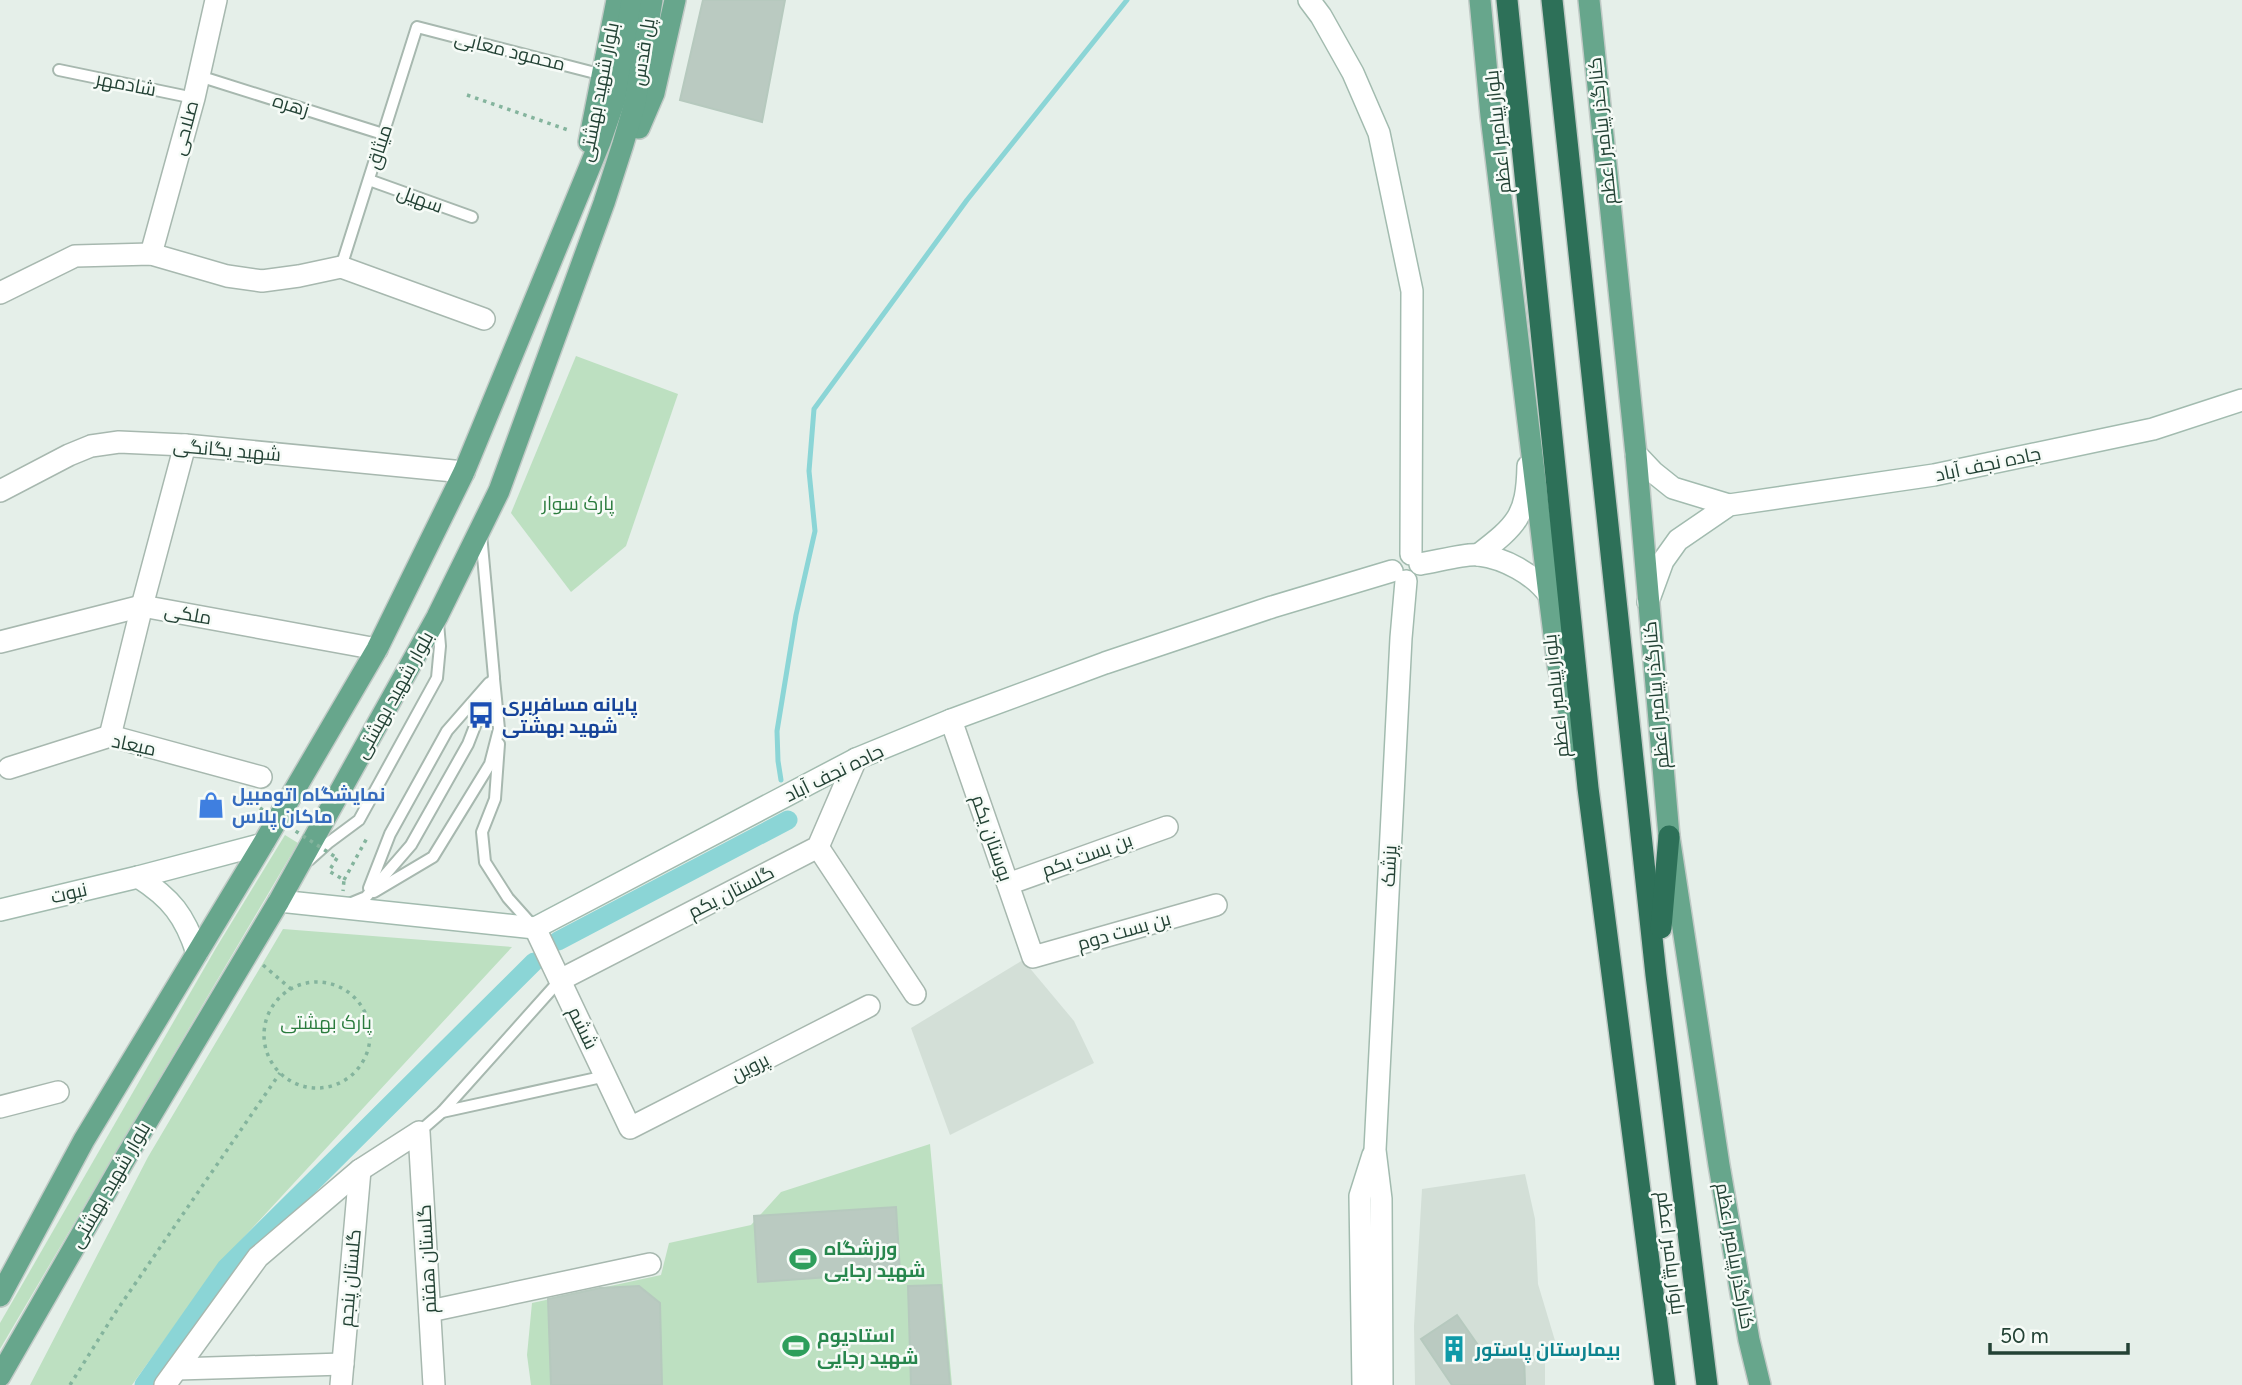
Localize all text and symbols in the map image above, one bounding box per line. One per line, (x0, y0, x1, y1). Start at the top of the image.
street label: پل قدس (626, 17, 661, 87)
street label: بلوار شهید بهشتی (574, 20, 624, 164)
street label: محمود معابی (452, 26, 568, 76)
street label: کنارگذر پیامبر اعظم (1583, 56, 1623, 206)
street label: شادمهر (93, 67, 158, 101)
street label: بلوار پیامبر اعظم (1480, 69, 1518, 195)
street label: زهره (270, 89, 312, 121)
street label: صلاحی (167, 98, 203, 158)
street label: میثاق (361, 122, 398, 172)
street label: سهیل (394, 180, 446, 218)
street label: شهید یگانگی (172, 434, 282, 466)
street label: جاده نجف آباد (1933, 442, 2043, 486)
park label: پارک سوار (541, 492, 614, 516)
street label: ملکی (163, 599, 213, 629)
street label: کنارگذر پیامبر اعظم (1638, 620, 1676, 770)
street label: بلوار شهید بهشتی (350, 627, 438, 763)
street label: بلوار پیامبر اعظم (1538, 633, 1576, 759)
place label: پایانه مسافربری شهید بهشتی (502, 693, 638, 738)
bus stop icon: پایانه مسافربری شهید بهشتی (466, 700, 496, 730)
street label: میعاد (110, 729, 158, 761)
street label: جاده نجف آباد (781, 739, 887, 807)
place label: نمایشگاه اتومبیل ماکان پلاس (232, 783, 385, 830)
shop icon: نمایشگاه اتومبیل ماکان پلاس (196, 790, 226, 820)
street label: بوستان یکم (965, 792, 1018, 885)
street label: بن بست یکم (1039, 828, 1136, 884)
street label: پزشک (1376, 844, 1403, 888)
street label: گلستان یکم (684, 860, 779, 925)
street label: نبوت (49, 878, 89, 908)
street label: بن بست دوم (1075, 907, 1174, 957)
street label: ششم (561, 1003, 603, 1054)
park label: پارک بهشتی (280, 1011, 372, 1035)
street label: پروین (727, 1048, 773, 1087)
street label: بلوار شهید بهشتی (65, 1118, 155, 1252)
street label: کنارگذر پیامبر اعظم (1709, 1181, 1759, 1331)
street label: بلوار پیامبر اعظم (1650, 1190, 1690, 1316)
street label: گلستان هفتم (413, 1204, 443, 1314)
street label: گلستان پنجم (334, 1228, 368, 1328)
place label: ورزشگاه شهید رجایی (824, 1237, 925, 1282)
sports icon: ورزشگاه شهید رجایی (788, 1244, 818, 1274)
scale bar (1990, 1312, 2128, 1356)
text: 50 m (2000, 1323, 2049, 1348)
place label: استادیوم شهید رجایی (817, 1324, 918, 1369)
sports icon: استادیوم شهید رجایی (781, 1331, 811, 1361)
building icon: بیمارستان پاستور (1439, 1334, 1469, 1364)
place label: بیمارستان پاستور (1474, 1338, 1620, 1363)

